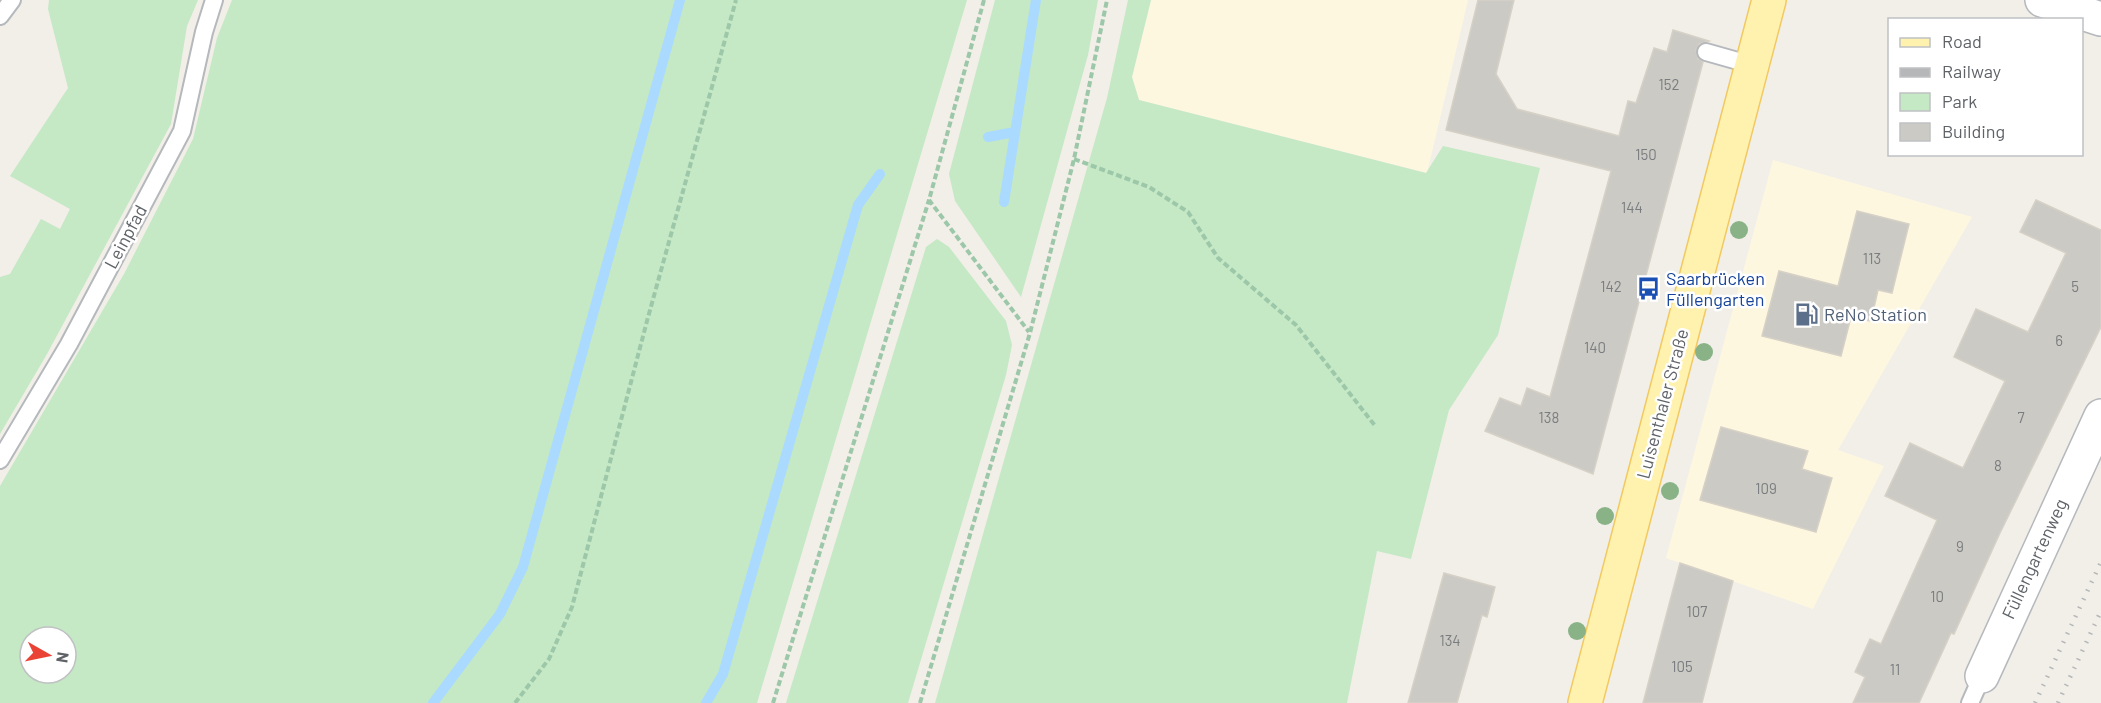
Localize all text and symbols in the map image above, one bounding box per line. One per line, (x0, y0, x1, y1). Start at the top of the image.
legend (1888, 18, 2083, 156)
text: Road (1942, 30, 1982, 52)
text: Railway (1942, 60, 2001, 82)
house number: 152 (1658, 75, 1680, 93)
text: Park (1942, 90, 1977, 112)
text: Building (1942, 120, 2005, 142)
house number: 150 (1635, 145, 1657, 163)
house number: 144 (1621, 198, 1643, 216)
street label: Leinpfad (99, 201, 151, 272)
house number: 113 (1863, 249, 1881, 267)
place label: Saarbrücken Füllengarten (1666, 267, 1765, 310)
bus stop icon: Saarbrücken Füllengarten (1635, 276, 1661, 302)
house number: 142 (1600, 277, 1622, 295)
house number: 5 (2071, 277, 2079, 295)
fuel station icon: ReNo Station (1793, 302, 1819, 328)
place label: ReNo Station (1824, 303, 1927, 325)
street label: Luisenthaler Straße (1631, 326, 1693, 481)
house number: 6 (2055, 331, 2063, 349)
house number: 140 (1584, 338, 1606, 356)
house number: 138 (1539, 408, 1559, 426)
house number: 7 (2017, 408, 2025, 426)
house number: 8 (1994, 456, 2002, 474)
house number: 109 (1755, 479, 1777, 497)
street label: Füllengartenweg (1997, 495, 2072, 622)
house number: 9 (1956, 537, 1964, 555)
house number: 10 (1930, 587, 1944, 605)
house number: 107 (1687, 602, 1707, 620)
north arrow (18, 625, 78, 685)
house number: 134 (1439, 631, 1461, 649)
text: N (53, 651, 74, 664)
house number: 105 (1671, 657, 1693, 675)
house number: 11 (1890, 660, 1900, 678)

